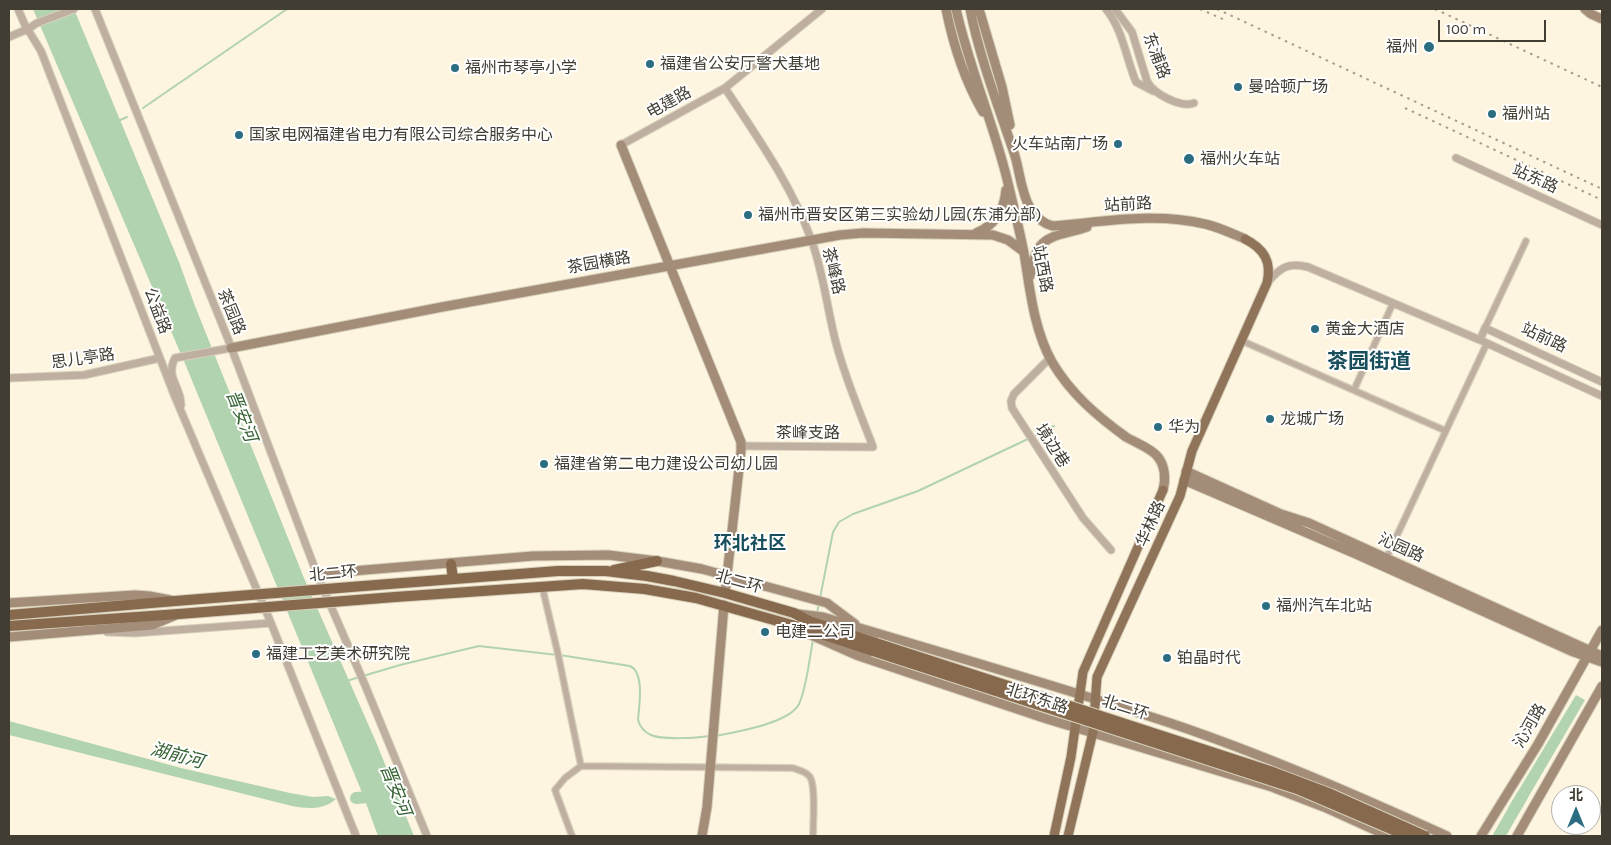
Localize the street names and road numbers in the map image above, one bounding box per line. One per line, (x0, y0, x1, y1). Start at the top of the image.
street label: 东浦路 (1138, 30, 1174, 82)
street label: 电建路 (643, 83, 695, 123)
street label: 站东路 (1509, 160, 1561, 198)
street label: 站前路 (1104, 194, 1152, 216)
street label: 站西路 (1028, 244, 1056, 294)
street label: 茶峰路 (818, 245, 848, 297)
street label: 茶园横路 (566, 248, 632, 278)
street label: 公益路 (139, 285, 175, 337)
street label: 茶园路 (213, 286, 249, 338)
street label: 站前路 (1518, 319, 1570, 357)
street label: 思儿亭路 (50, 345, 116, 373)
street label: 境边巷 (1031, 421, 1073, 471)
street label: 茶峰支路 (776, 423, 840, 443)
street label: 华林路 (1132, 498, 1170, 550)
street label: 沁园路 (1375, 529, 1427, 567)
street label: 北二环 (308, 562, 358, 586)
street label: 北二环 (713, 566, 765, 598)
street label: 北环东路 (1004, 680, 1070, 718)
street label: 北二环 (1099, 691, 1151, 725)
street label: 沁河路 (1510, 700, 1550, 752)

